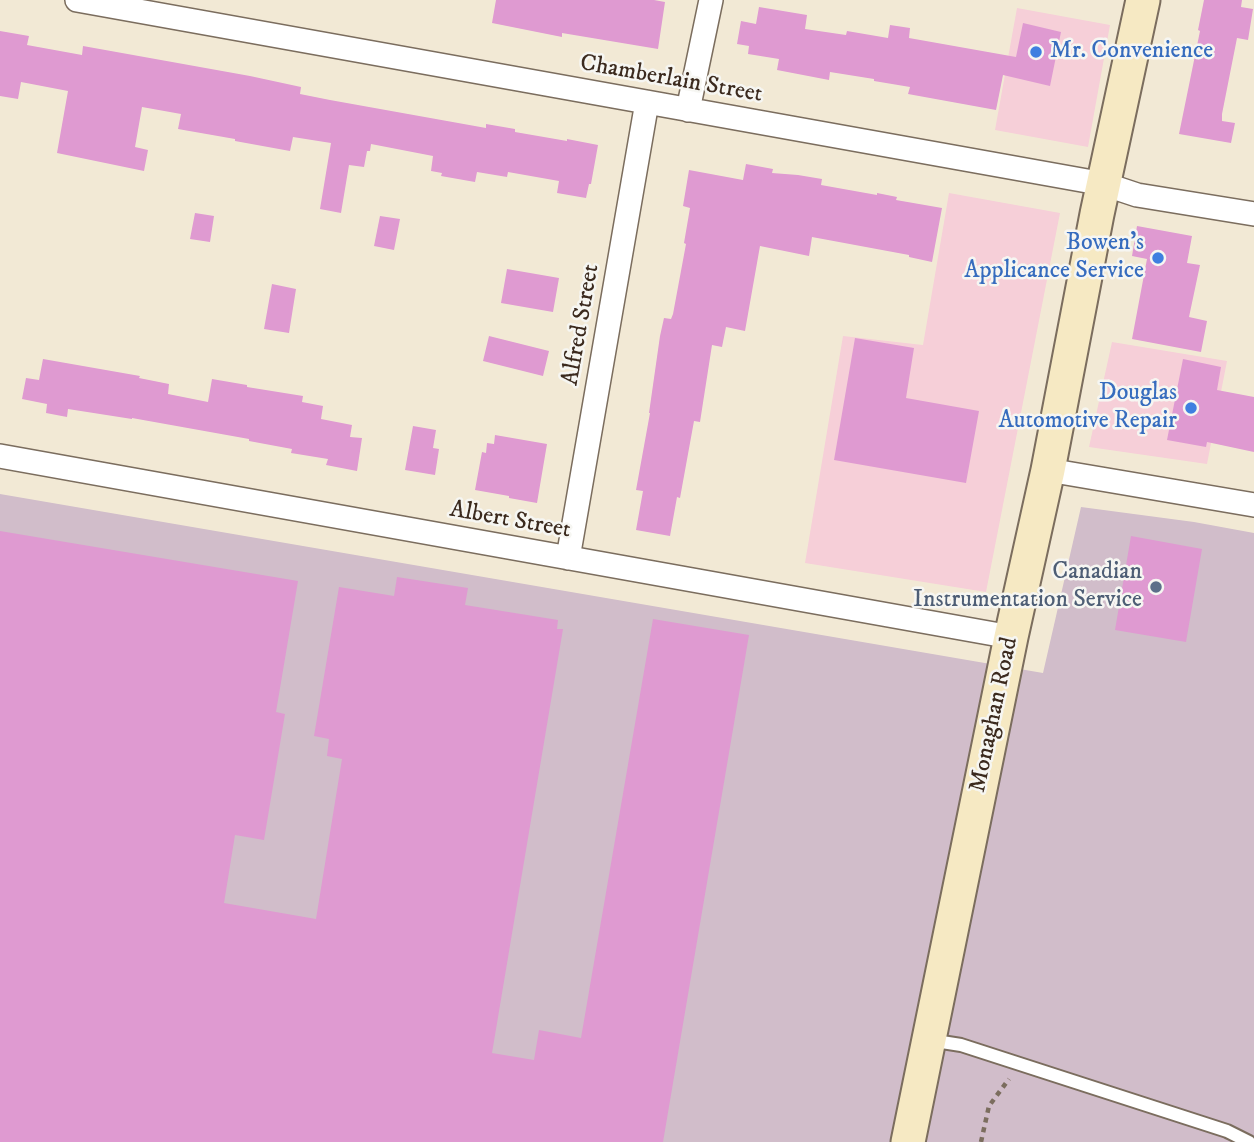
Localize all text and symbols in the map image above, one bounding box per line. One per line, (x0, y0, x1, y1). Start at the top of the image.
place label: Mr. Convenience (1050, 38, 1213, 66)
marker: Mr. Convenience (1028, 44, 1044, 60)
street label: Chamberlain Street (578, 50, 764, 110)
place label: Bowen's Applicance Service (964, 230, 1144, 286)
marker: Bowen's Applicance Service (1150, 250, 1166, 266)
street label: Alfred Street (557, 262, 607, 388)
place label: Douglas Automotive Repair (999, 380, 1177, 436)
marker: Douglas Automotive Repair (1183, 400, 1199, 416)
street label: Albert Street (447, 496, 573, 546)
place label: Canadian Instrumentation Service (913, 559, 1142, 615)
marker: Canadian Instrumentation Service (1148, 579, 1164, 595)
street label: Monaghan Road (965, 635, 1025, 795)

